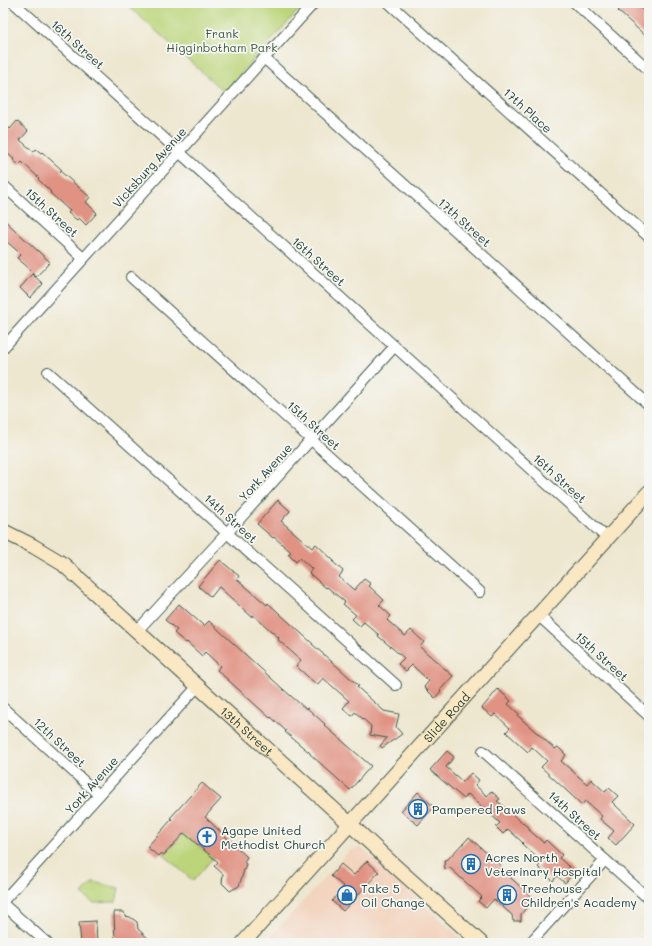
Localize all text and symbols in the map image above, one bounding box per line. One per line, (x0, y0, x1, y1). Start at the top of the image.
street label: 16th Street (48, 16, 108, 72)
park label: Frank Higginbotham Park (166, 25, 278, 55)
street label: 17th Place (500, 84, 556, 136)
street label: Vicksburg Avenue (109, 123, 189, 211)
street label: 15th Street (22, 184, 82, 240)
street label: 17th Street (435, 194, 495, 250)
street label: 16th Street (289, 233, 349, 289)
street label: 15th Street (284, 397, 344, 453)
street label: York Avenue (235, 440, 295, 504)
street label: 16th Street (530, 450, 590, 506)
street label: 14th Street (201, 490, 261, 546)
street label: 15th Street (572, 628, 632, 684)
street label: Slide Road (420, 688, 473, 746)
street label: 13th Street (217, 703, 277, 759)
street label: 12th Street (30, 714, 90, 770)
street label: York Avenue (61, 753, 121, 817)
street label: 14th Street (545, 787, 605, 843)
building icon: Pampered Paws (407, 798, 429, 820)
place label: Pampered Paws (432, 801, 526, 817)
place label: Agape United Methodist Church (221, 822, 325, 852)
church icon: Agape United Methodist Church (196, 826, 218, 848)
place label: Acres North Veterinary Hospital (485, 849, 601, 879)
building icon: Acres North Veterinary Hospital (460, 853, 482, 875)
place label: Take 5 Oil Change (361, 880, 425, 910)
place label: Treehouse Children's Academy (521, 880, 637, 910)
shop icon: Take 5 Oil Change (336, 884, 358, 906)
building icon: Treehouse Children's Academy (496, 884, 518, 906)

